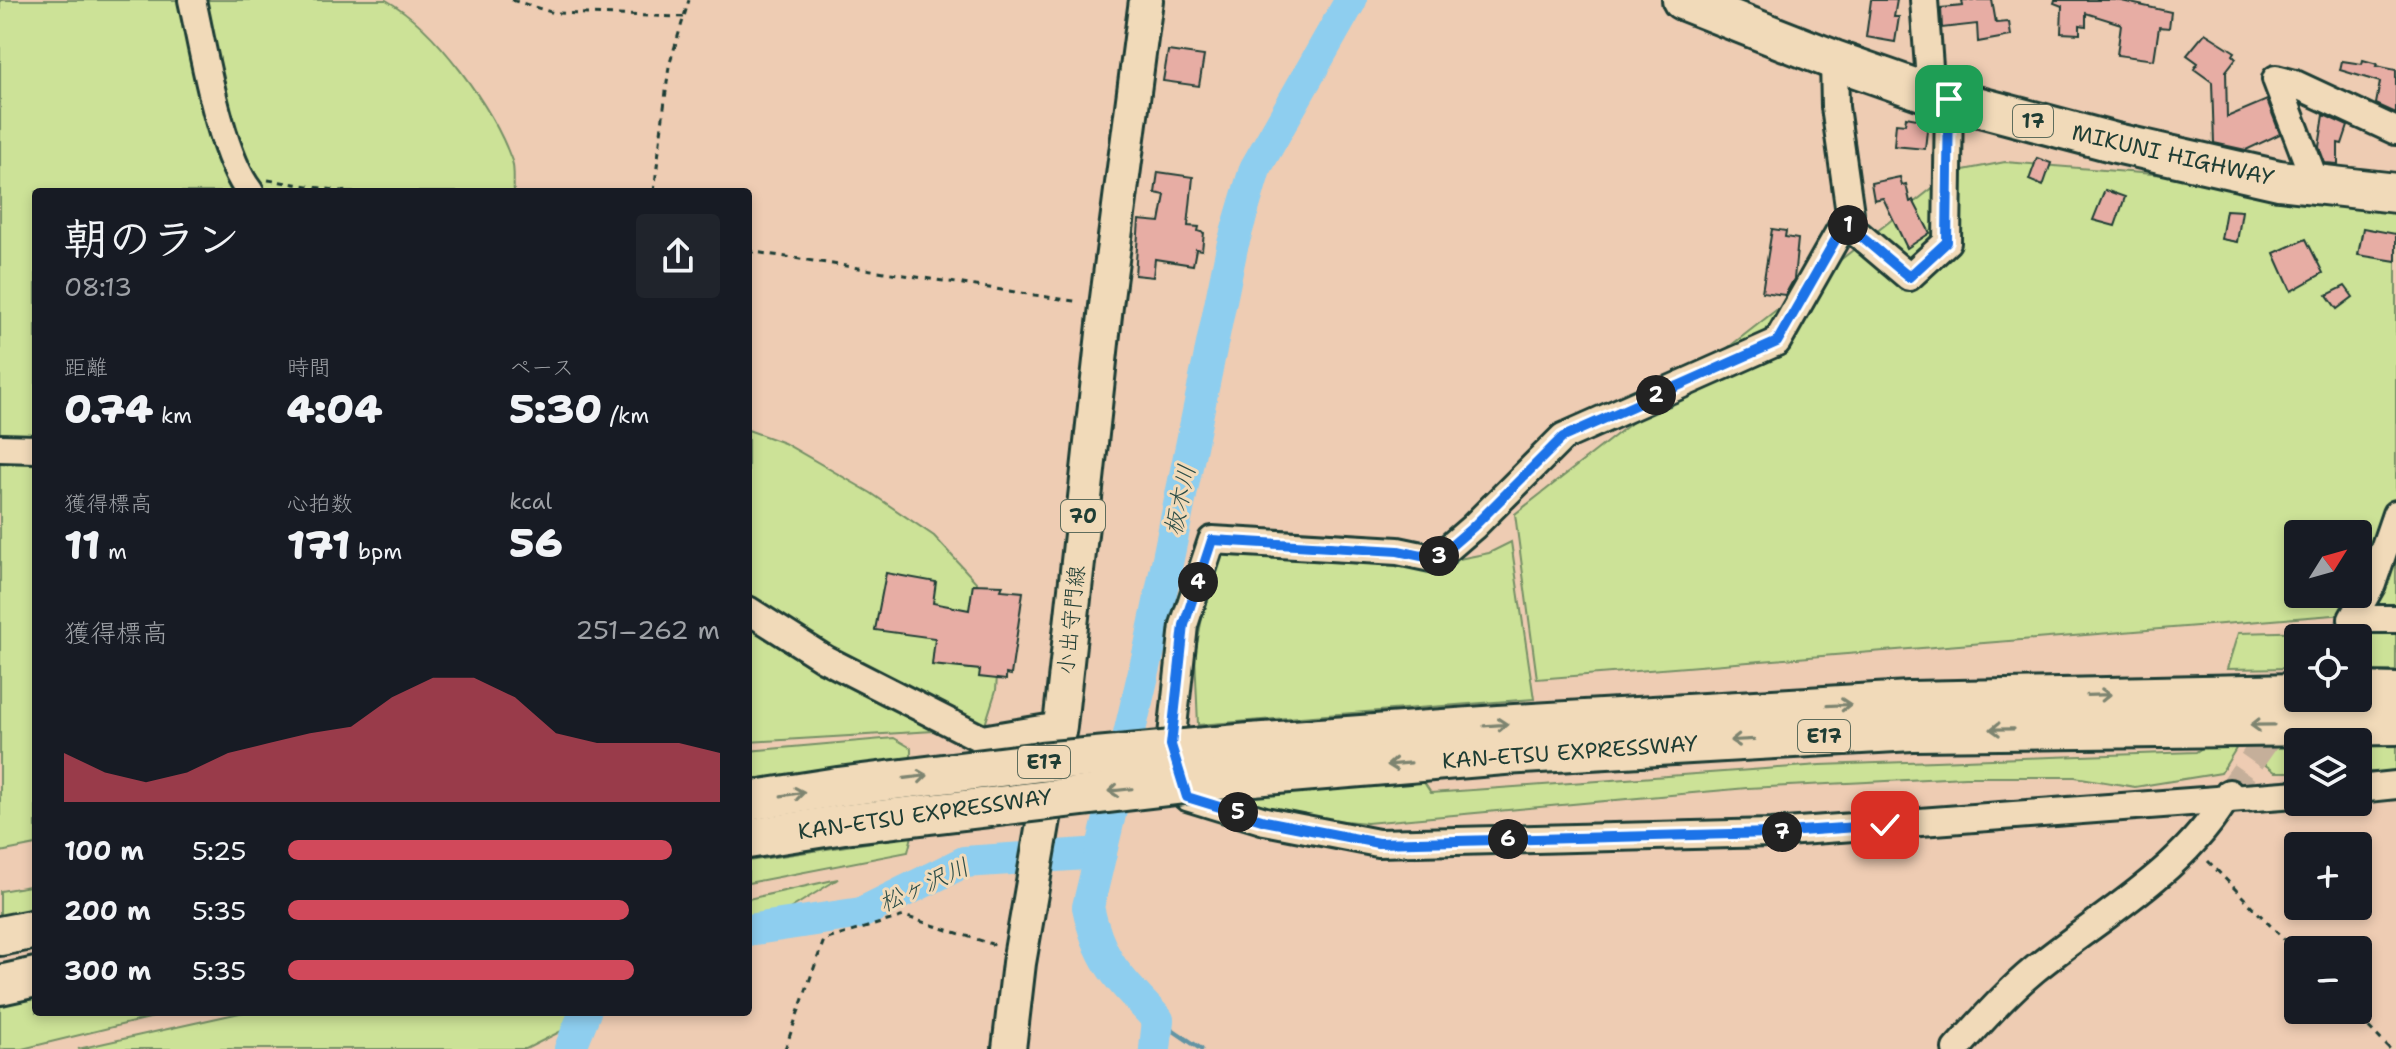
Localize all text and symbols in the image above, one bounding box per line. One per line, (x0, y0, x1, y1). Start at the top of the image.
pin (1915, 65, 1983, 133)
icon: arrive (1927, 77, 1971, 121)
road number: 17 (2013, 105, 2053, 137)
street label: MIKUNI HIGHWAY (2069, 118, 2277, 192)
pin: 1 (1828, 205, 1868, 245)
text: 朝のラン (64, 209, 240, 268)
text: 1 (1843, 210, 1853, 239)
button: share (636, 214, 720, 298)
text: 08:13 (64, 269, 132, 304)
text: 距離 (64, 353, 108, 382)
text: 時間 (287, 353, 331, 382)
text: ペース (509, 353, 574, 382)
pin: 2 (1636, 375, 1676, 415)
text: 2 (1648, 380, 1664, 409)
text: 0.74 (64, 382, 153, 436)
text: 4:04 (287, 382, 383, 436)
text: 5:30 (509, 382, 602, 436)
text: km (153, 401, 192, 430)
text: /km (602, 401, 649, 430)
water label: 板木川 (1157, 461, 1203, 539)
text: kcal (509, 487, 552, 516)
text: 獲得標高 (64, 489, 152, 518)
text: 心拍数 (287, 489, 353, 518)
road number: 70 (1061, 500, 1105, 532)
text: 56 (509, 516, 563, 570)
text: 11 (64, 518, 100, 572)
text: 171 (287, 518, 351, 572)
north arrow (2284, 520, 2372, 608)
map controls (2284, 520, 2372, 1024)
pin: 3 (1419, 536, 1459, 576)
text: m (100, 537, 127, 566)
text: bpm (351, 537, 402, 566)
text: 3 (1431, 541, 1447, 570)
pin: 4 (1178, 562, 1218, 602)
street label: 小出守門線 (1051, 564, 1091, 676)
text: 4 (1190, 567, 1206, 596)
text: 251–262 m (575, 612, 720, 647)
text: 獲得標高 (64, 615, 168, 650)
button: locate (2284, 624, 2372, 712)
one-way arrow (2085, 688, 2112, 703)
one-way arrow (1825, 697, 1852, 712)
one-way arrow (1482, 717, 1509, 732)
one-way arrow (2249, 717, 2276, 733)
road number: E17 (1798, 720, 1850, 752)
one-way arrow (1989, 721, 2016, 737)
button: layers (2284, 728, 2372, 816)
street label: KAN-ETSU EXPRESSWAY (1441, 729, 1699, 775)
one-way arrow (1729, 733, 1756, 748)
road number: E17 (1018, 746, 1070, 778)
one-way arrow (1386, 757, 1413, 772)
one-way arrow (902, 770, 929, 785)
street label: KAN-ETSU EXPRESSWAY (796, 782, 1054, 846)
one-way arrow (1107, 782, 1134, 797)
one-way arrow (780, 785, 805, 800)
pin (1851, 791, 1919, 859)
pin: 5 (1218, 792, 1258, 832)
text: 5 (1231, 797, 1245, 826)
icon: check (1863, 803, 1907, 847)
pin: 7 (1762, 812, 1802, 852)
text: 7 (1774, 817, 1790, 846)
pin: 6 (1488, 819, 1528, 859)
text: 6 (1500, 824, 1516, 853)
button: + (2284, 832, 2372, 920)
text: 100 m (64, 833, 144, 868)
text: 5:25 (192, 833, 246, 868)
water label: 松ヶ沢川 (874, 851, 974, 919)
text: 200 m (64, 893, 151, 928)
text: 5:35 (192, 893, 246, 928)
button: − (2284, 936, 2372, 1024)
text: 300 m (64, 953, 151, 988)
text: 5:35 (192, 953, 246, 988)

